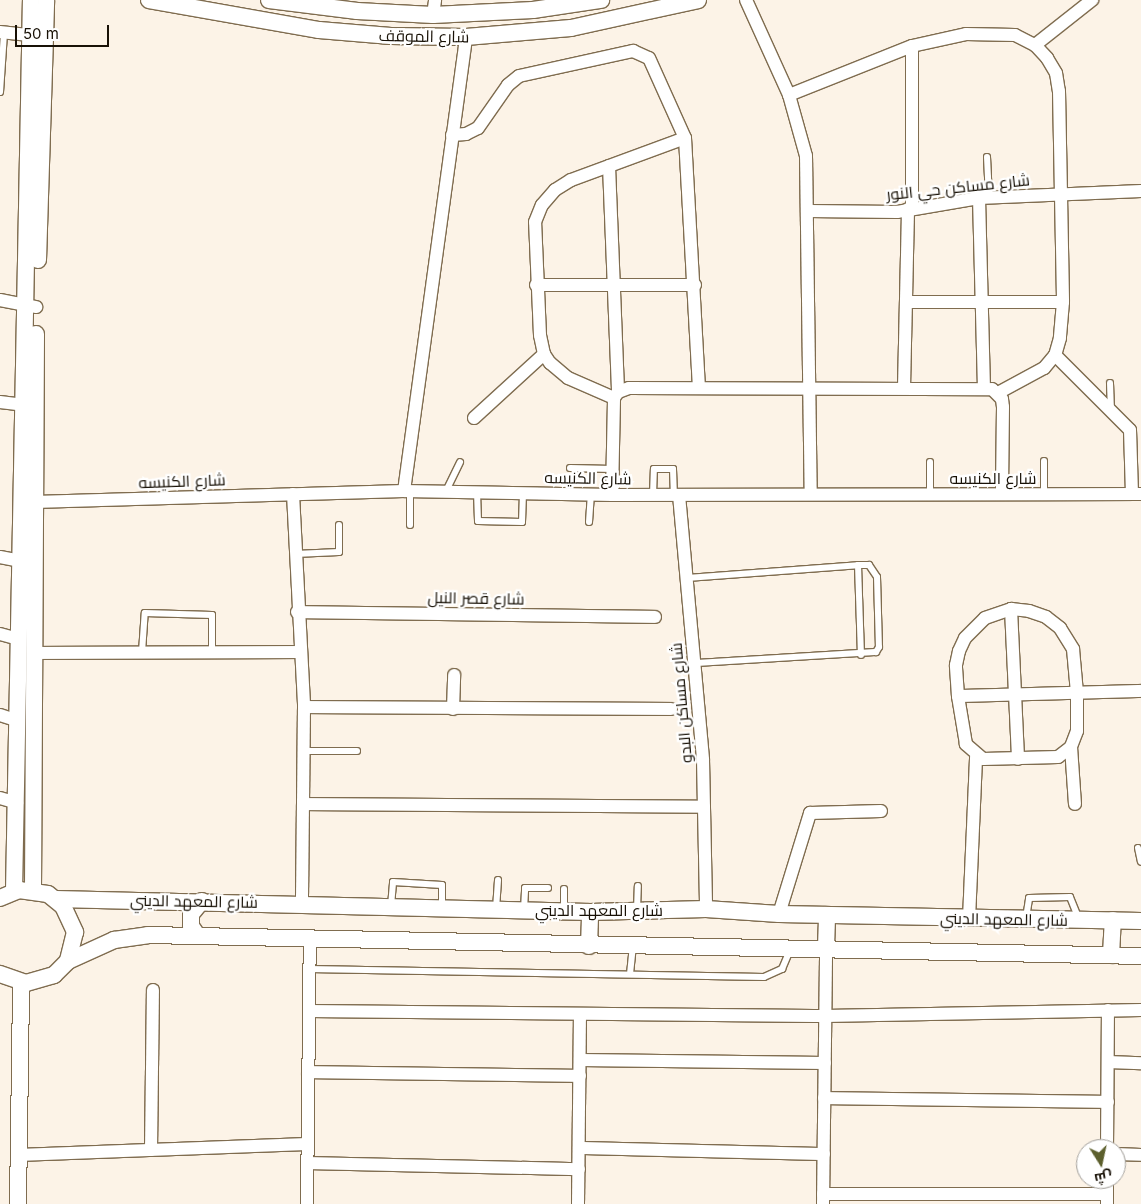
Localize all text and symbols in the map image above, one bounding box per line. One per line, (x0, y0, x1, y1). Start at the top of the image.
scale bar (18, 15, 111, 47)
text: 50 m (23, 24, 59, 43)
street label: شارع الموقف (378, 26, 470, 46)
street label: شارع مساكن حي النور (885, 170, 1031, 204)
street label: شارع الكنيسه (544, 468, 632, 488)
street label: شارع الكنيسه (949, 468, 1037, 488)
street label: شارع الكنيسه (138, 470, 226, 492)
street label: شارع قصر النيل (427, 588, 525, 608)
street label: شارع مساكن البدو (666, 642, 696, 764)
street label: شارع المعهد الديني (130, 890, 258, 912)
street label: شارع المعهد الديني (535, 900, 663, 920)
street label: شارع المعهد الديني (940, 908, 1068, 930)
north arrow (1076, 1139, 1126, 1189)
text: ش (1093, 1168, 1114, 1188)

